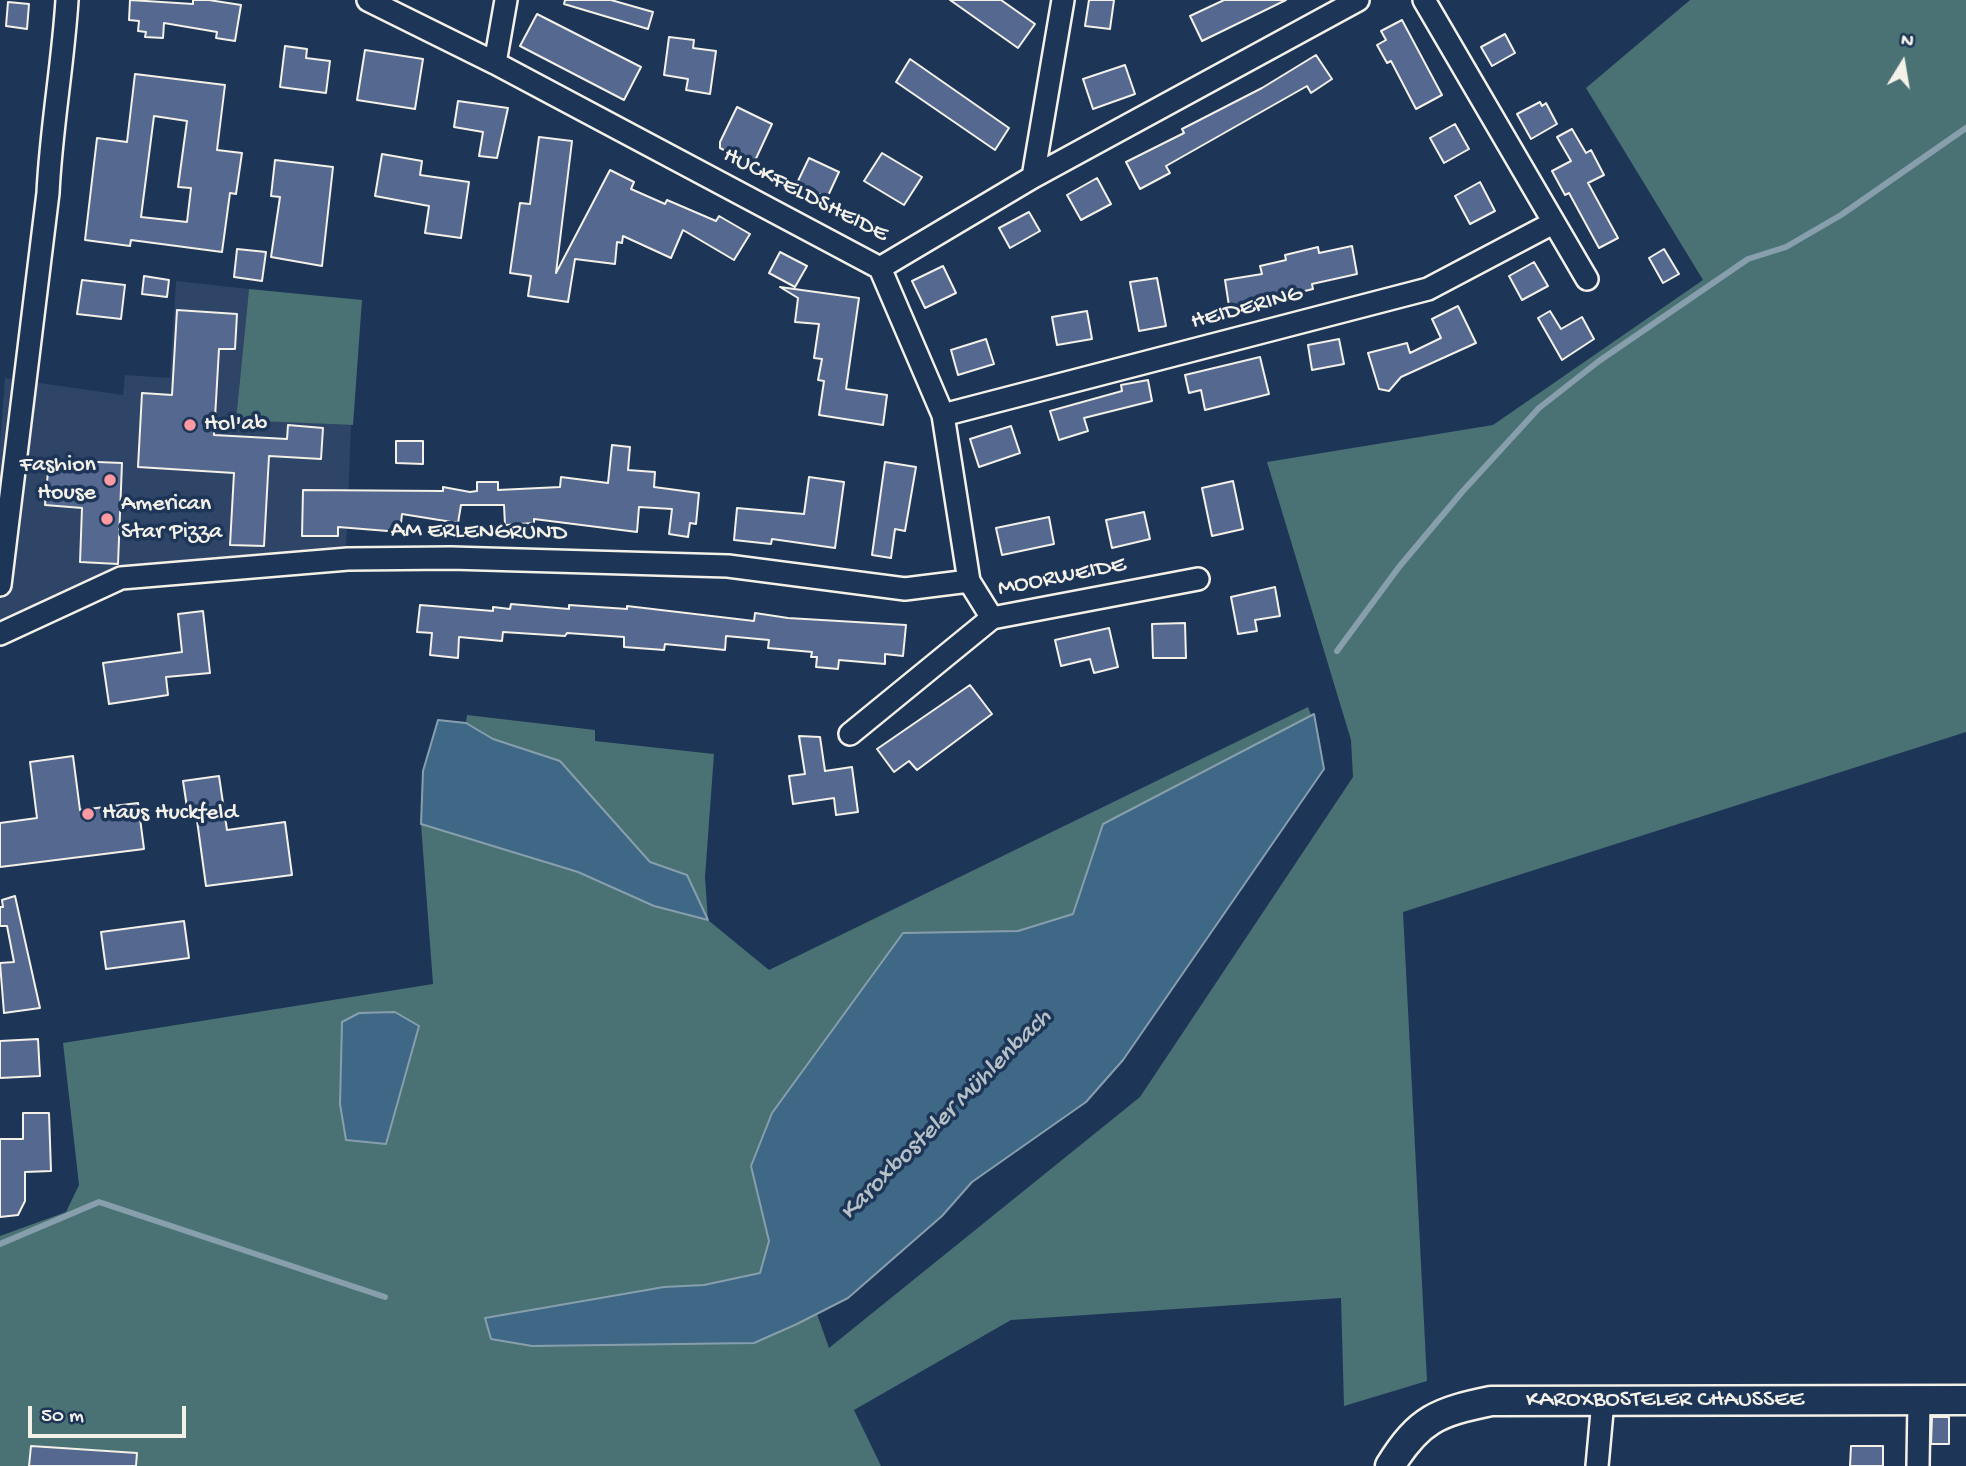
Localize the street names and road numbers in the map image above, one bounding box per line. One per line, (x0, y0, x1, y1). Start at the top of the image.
street label: HUCKFELDSHEIDE (718, 142, 892, 250)
street label: HEIDERING (1188, 280, 1306, 338)
street label: AM ERLENGRUND (391, 517, 567, 549)
street label: MOORWEIDE (996, 551, 1128, 605)
street label: KAROXBOSTELER CHAUSSEE (1526, 1387, 1804, 1415)

